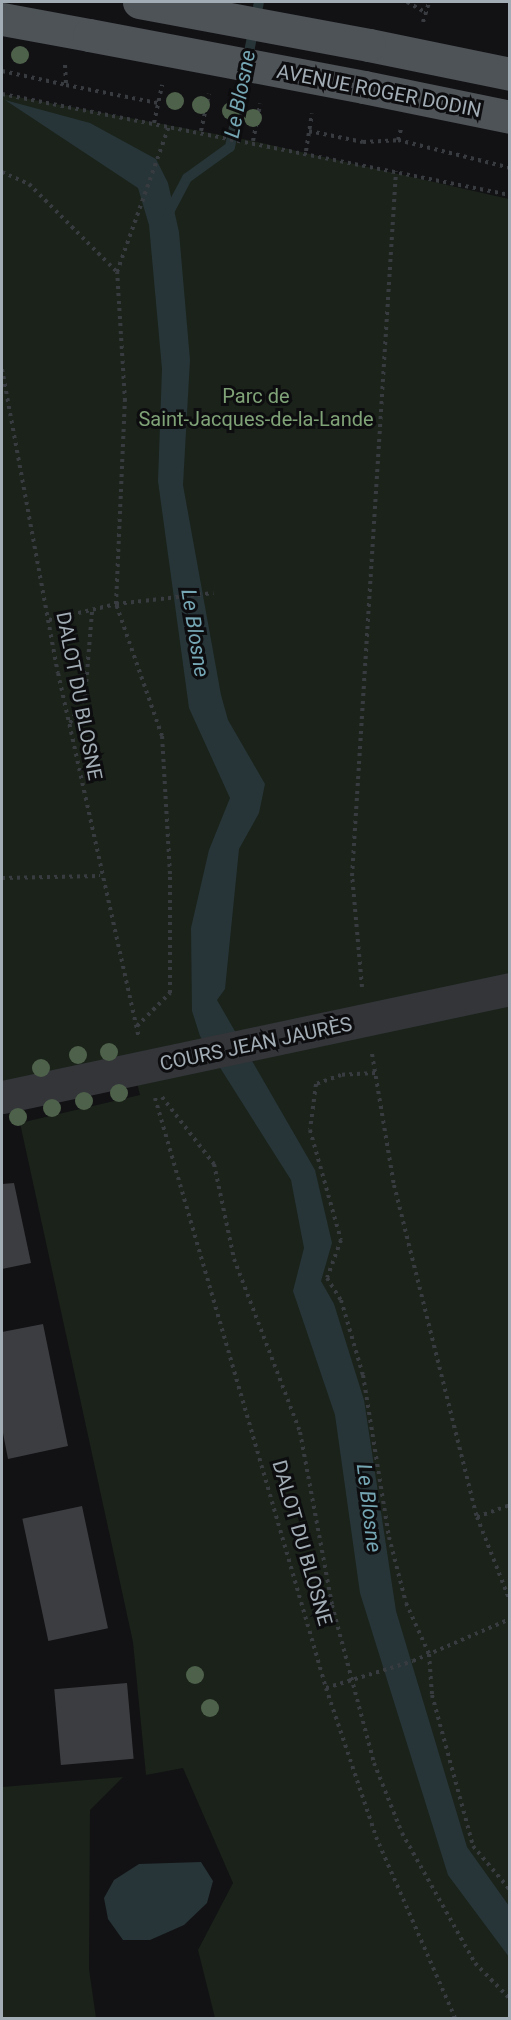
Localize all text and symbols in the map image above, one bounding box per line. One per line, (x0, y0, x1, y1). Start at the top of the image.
water label: Le Blosne (219, 48, 261, 140)
street label: AVENUE ROGER DODIN (275, 59, 483, 123)
park label: Parc de Saint-Jacques-de-la-Lande (138, 385, 374, 432)
water label: Le Blosne (176, 587, 214, 679)
street label: DALOT DU BLOSNE (51, 610, 107, 782)
street label: COURS JEAN JAURÈS (158, 1012, 354, 1076)
street label: DALOT DU BLOSNE (267, 1457, 337, 1629)
water label: Le Blosne (351, 1462, 387, 1554)

